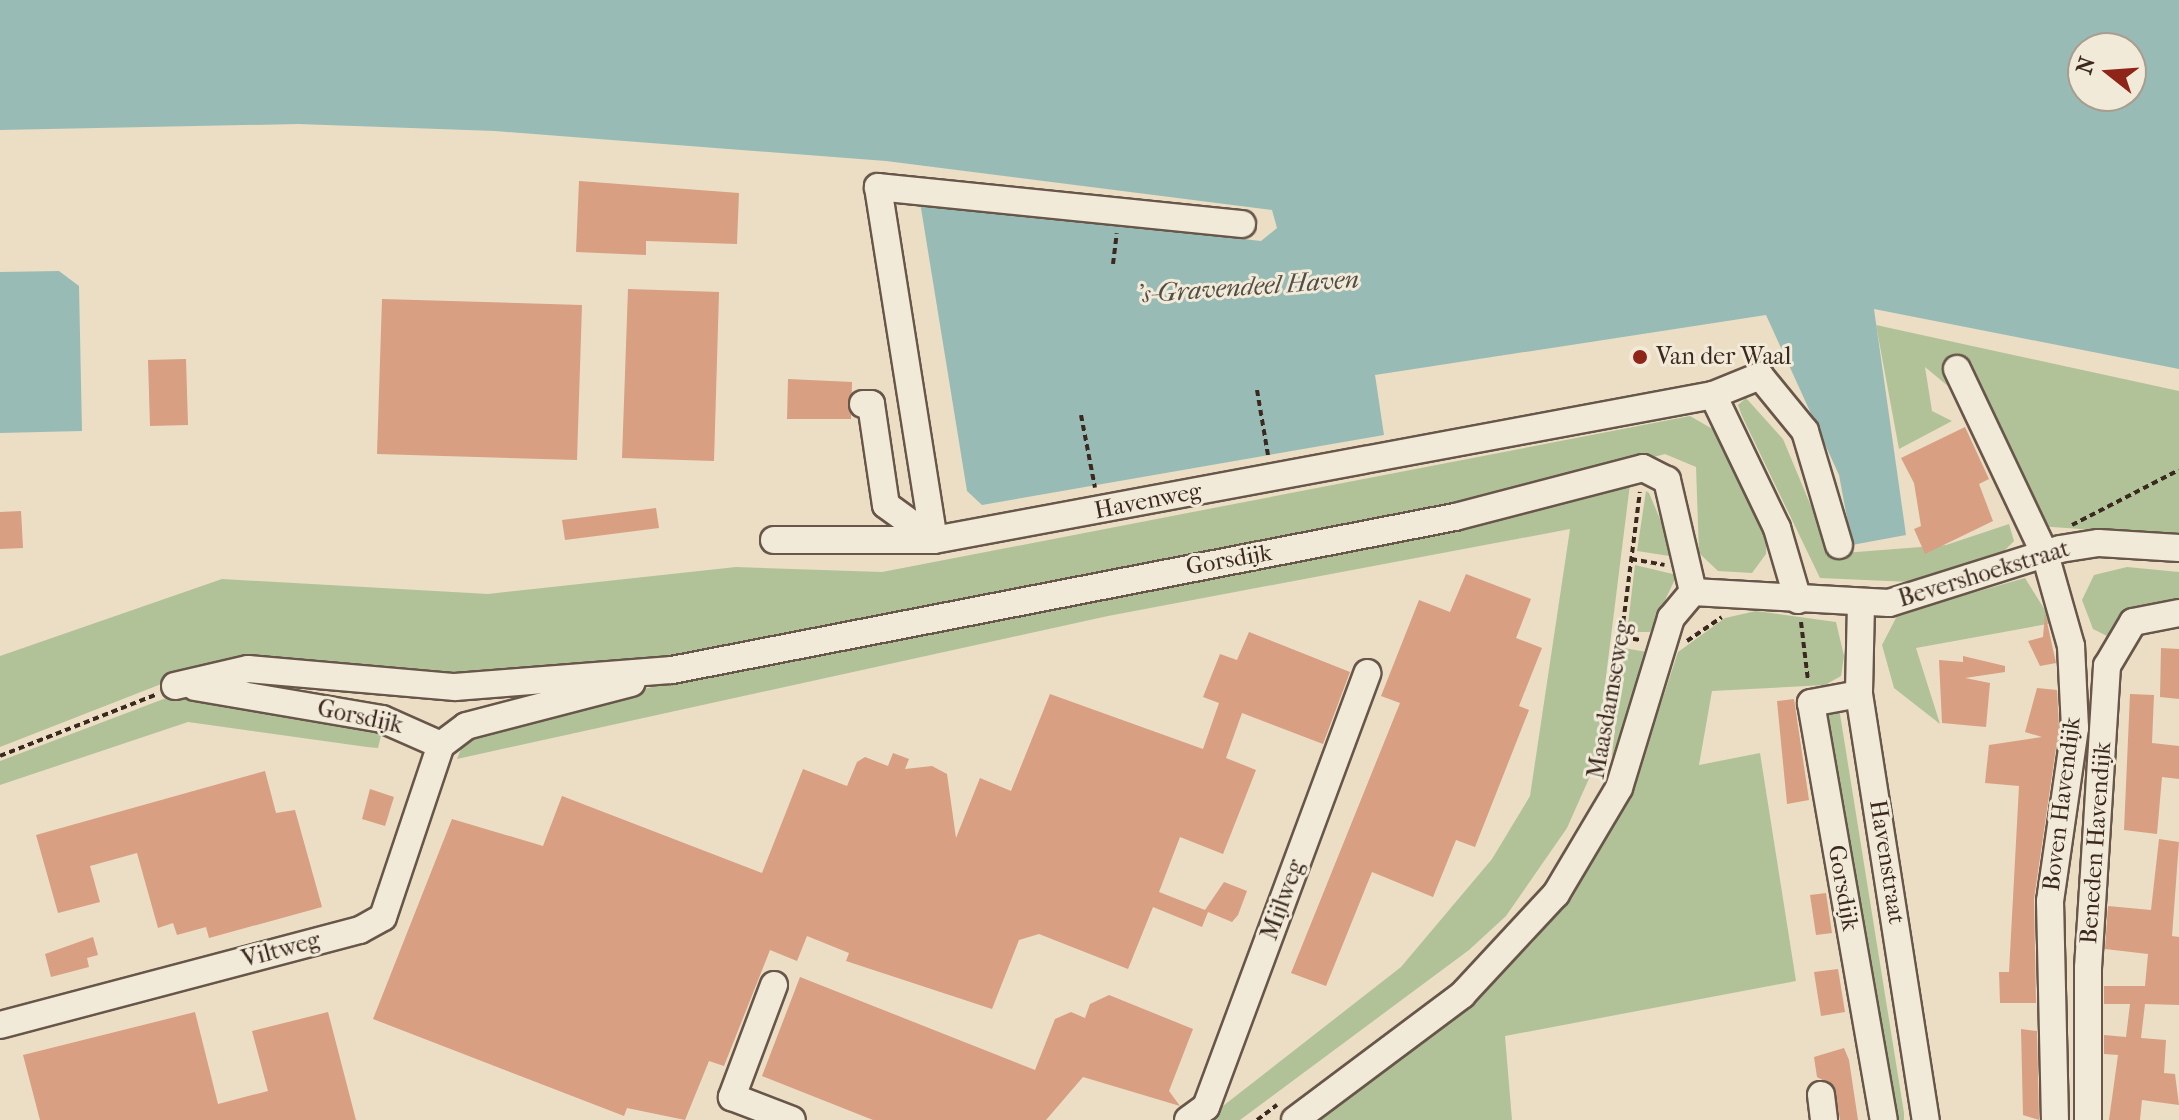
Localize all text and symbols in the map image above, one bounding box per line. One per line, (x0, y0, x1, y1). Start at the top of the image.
north arrow (2067, 32, 2147, 112)
text: N (2071, 54, 2101, 77)
water label: 's-Gravendeel Haven (1136, 264, 1360, 310)
place label: Van der Waal (1656, 343, 1791, 371)
marker: Van der Waal (1631, 348, 1649, 366)
street label: Havenweg (1092, 477, 1204, 525)
street label: Bevershoekstraat (1895, 534, 2073, 614)
street label: Gorsdijk (1184, 538, 1274, 582)
street label: Maasdamseweg (1582, 619, 1638, 781)
street label: Gorsdijk (315, 694, 405, 740)
street label: Boven Havendijk (2037, 715, 2087, 893)
street label: Beneden Havendijk (2075, 741, 2117, 945)
street label: Havenstraat (1863, 798, 1911, 926)
street label: Gorsdijk (1821, 843, 1865, 933)
street label: Mijlweg (1255, 856, 1311, 944)
street label: Viltweg (239, 926, 323, 974)

